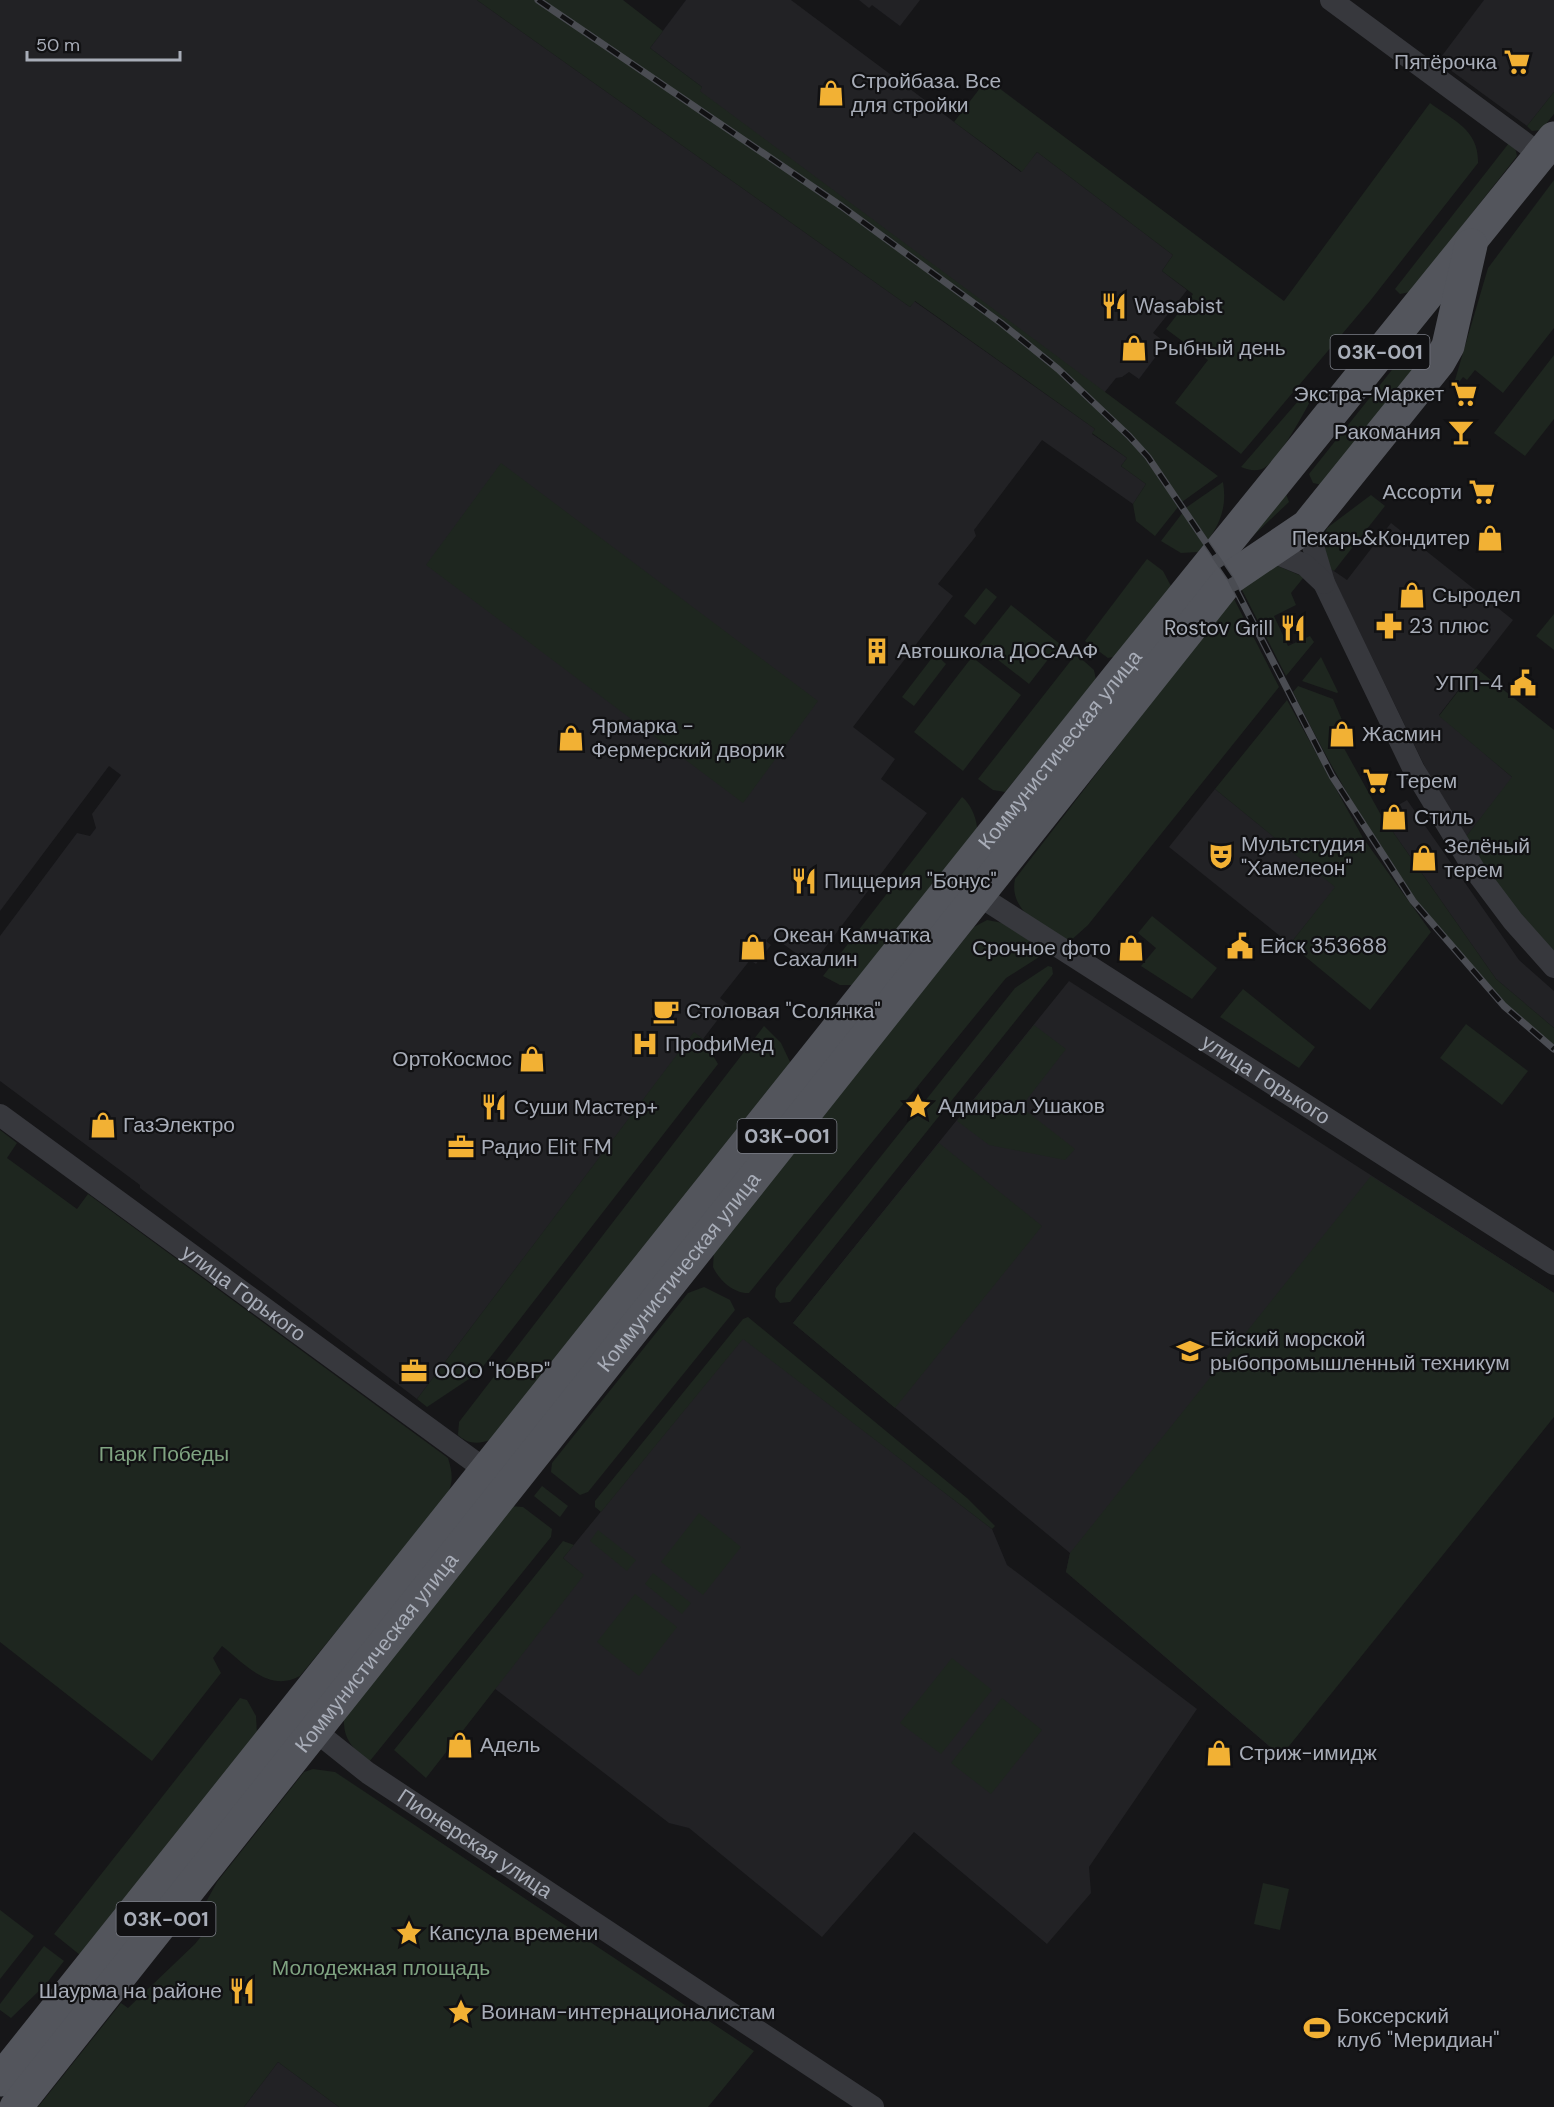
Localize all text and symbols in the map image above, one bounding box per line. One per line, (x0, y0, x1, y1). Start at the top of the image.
scale bar (27, 24, 180, 62)
text: 50 m (36, 33, 80, 57)
supermarket icon: Пятёрочка (1502, 47, 1532, 77)
place label: Пятёрочка (1394, 48, 1497, 76)
place label: Стройбаза. Все для стройки (851, 67, 1001, 119)
shop icon: Стройбаза. Все для стройки (816, 78, 846, 108)
restaurant icon: Wasabist (1099, 291, 1129, 321)
place label: Wasabist (1134, 292, 1223, 320)
shop icon: Рыбный день (1119, 333, 1149, 363)
place label: Рыбный день (1154, 334, 1286, 362)
road number: 03К-001 (1330, 335, 1430, 369)
supermarket icon: Экстра-Маркет (1449, 379, 1479, 409)
place label: Экстра-Маркет (1294, 380, 1444, 408)
bar icon: Ракомания (1446, 417, 1476, 447)
place label: Ракомания (1334, 418, 1441, 446)
supermarket icon: Ассорти (1467, 477, 1497, 507)
place label: Ассорти (1383, 478, 1462, 506)
shop icon: Пекарь&Кондитер (1475, 523, 1505, 553)
place label: Пекарь&Кондитер (1292, 524, 1470, 552)
shop icon: Сыродел (1397, 580, 1427, 610)
place label: Сыродел (1432, 581, 1521, 609)
pharmacy icon: 23 плюс (1374, 611, 1404, 641)
place label: 23 плюс (1409, 612, 1489, 640)
restaurant icon: Rostov Grill (1278, 613, 1308, 643)
place label: Rostov Grill (1164, 614, 1273, 642)
building icon: Автошкола ДОСААФ (862, 636, 892, 666)
place label: Автошкола ДОСААФ (897, 637, 1098, 665)
street label: Коммунистическая улица (972, 644, 1149, 855)
public building icon: УПП-4 (1508, 668, 1538, 698)
place label: УПП-4 (1435, 669, 1503, 697)
place label: Ярмарка - Фермерский дворик (591, 712, 785, 764)
shop icon: Жасмин (1327, 719, 1357, 749)
place label: Жасмин (1362, 720, 1442, 748)
shop icon: Ярмарка - Фермерский дворик (556, 723, 586, 753)
supermarket icon: Терем (1361, 766, 1391, 796)
place label: Терем (1396, 767, 1457, 795)
shop icon: Стиль (1379, 802, 1409, 832)
place label: Стиль (1414, 803, 1474, 831)
place label: Мультстудия "Хамелеон" (1241, 830, 1365, 882)
place label: Зелёный терем (1444, 832, 1530, 884)
theatre icon: Мультстудия "Хамелеон" (1206, 841, 1236, 871)
shop icon: Зелёный терем (1409, 843, 1439, 873)
restaurant icon: Пиццерия "Бонус" (789, 866, 819, 896)
place label: Пиццерия "Бонус" (824, 867, 997, 895)
place label: Океан Камчатка Сахалин (773, 921, 931, 973)
public building icon: Ейск 353688 (1225, 931, 1255, 961)
shop icon: Океан Камчатка Сахалин (738, 932, 768, 962)
place label: Ейск 353688 (1260, 932, 1387, 960)
shop icon: Срочное фото (1116, 933, 1146, 963)
place label: Срочное фото (972, 934, 1111, 962)
cafe icon: Столовая "Солянка" (651, 996, 681, 1026)
place label: Столовая "Солянка" (686, 997, 881, 1025)
street label: улица Горького (1196, 1028, 1336, 1131)
hospital icon: ПрофиМед (630, 1029, 660, 1059)
place label: ПрофиМед (665, 1030, 774, 1058)
shop icon: ОртоКосмос (517, 1044, 547, 1074)
place label: ОртоКосмос (392, 1045, 512, 1073)
place icon: Адмирал Ушаков (903, 1091, 933, 1121)
restaurant icon: Суши Мастер+ (479, 1092, 509, 1122)
place label: Адмирал Ушаков (938, 1092, 1105, 1120)
place label: Суши Мастер+ (514, 1093, 658, 1121)
shop icon: ГазЭлектро (88, 1110, 118, 1140)
place label: ГазЭлектро (123, 1111, 235, 1139)
road number: 03К-001 (738, 1119, 836, 1153)
office icon: Радио Elit FM (446, 1132, 476, 1162)
place label: Радио Elit FM (481, 1133, 612, 1161)
street label: Коммунистическая улица (591, 1166, 767, 1378)
street label: улица Горького (176, 1238, 312, 1348)
place label: Ейский морской рыбопромышленный техникум (1210, 1325, 1510, 1377)
school or university icon: Ейский морской рыбопромышленный техникум (1175, 1336, 1205, 1366)
office icon: ООО "ЮВР" (399, 1356, 429, 1386)
place label: ООО "ЮВР" (434, 1357, 550, 1385)
park label: Парк Победы (99, 1440, 229, 1468)
street label: Коммунистическая улица (289, 1547, 465, 1759)
shop icon: Адель (445, 1730, 475, 1760)
place label: Адель (480, 1731, 540, 1759)
shop icon: Стриж-имидж (1204, 1738, 1234, 1768)
place label: Стриж-имидж (1239, 1739, 1377, 1767)
street label: Пионерская улица (392, 1782, 558, 1905)
road number: 03К-001 (116, 1902, 216, 1936)
place icon: Капсула времени (394, 1918, 424, 1948)
place label: Капсула времени (429, 1919, 598, 1947)
park label: Молодежная площадь (272, 1954, 490, 1982)
restaurant icon: Шаурма на районе (227, 1976, 257, 2006)
place label: Шаурма на районе (39, 1977, 222, 2005)
place icon: Воинам-интернационалистам (446, 1997, 476, 2027)
place label: Воинам-интернационалистам (481, 1998, 776, 2026)
place label: Боксерский клуб "Меридиан" (1337, 2002, 1499, 2054)
sports icon: Боксерский клуб "Меридиан" (1302, 2013, 1332, 2043)

